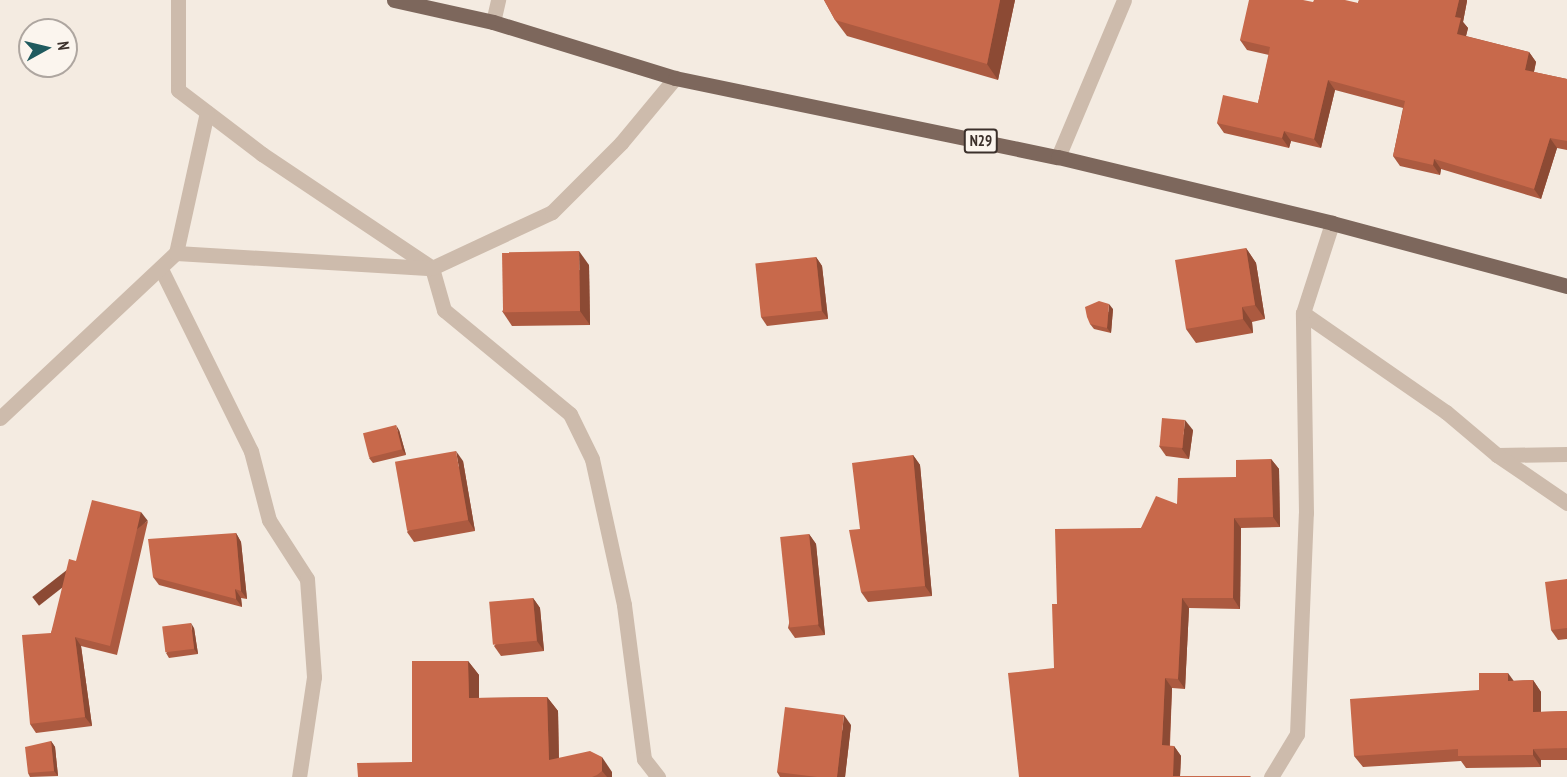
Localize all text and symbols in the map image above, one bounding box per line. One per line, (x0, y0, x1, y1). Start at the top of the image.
north arrow (18, 18, 78, 78)
text: N (53, 40, 74, 51)
road number: N29 (963, 129, 999, 153)

